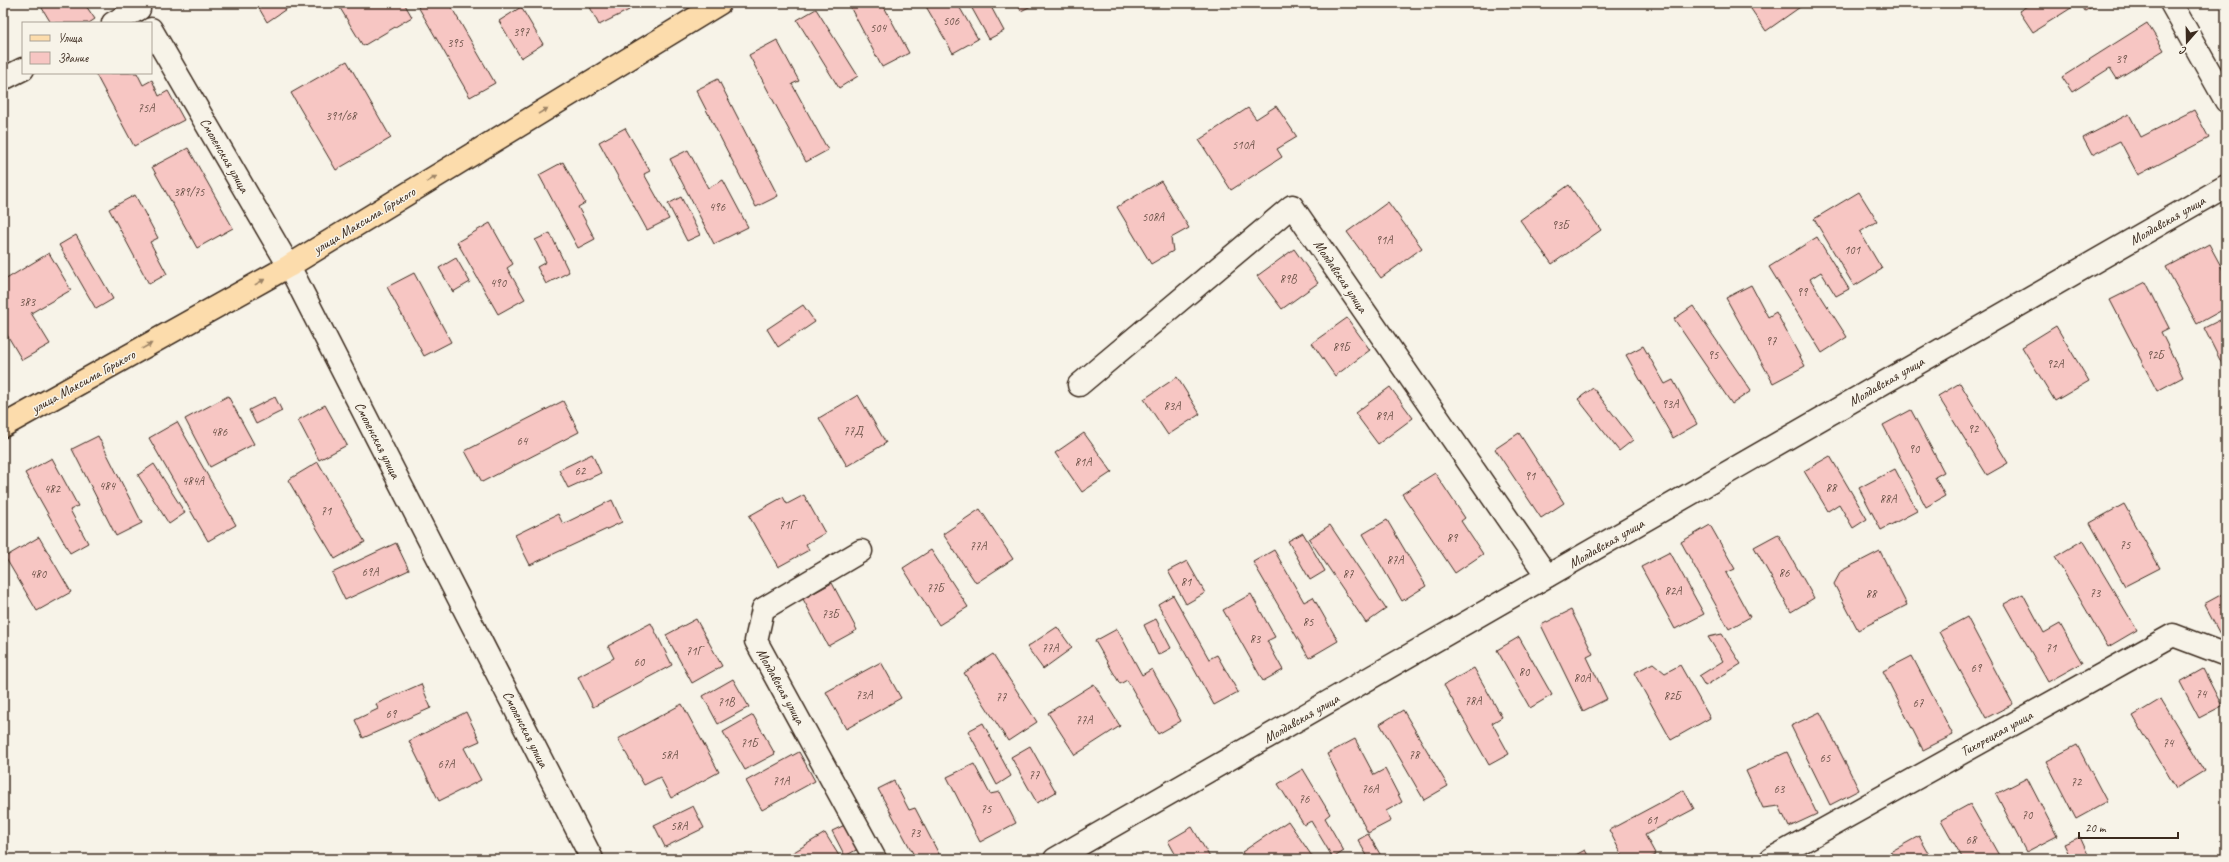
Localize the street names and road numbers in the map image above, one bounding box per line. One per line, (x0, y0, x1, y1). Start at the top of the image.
street label: Смоленская улица (196, 115, 253, 196)
street label: улица Максима Горького (309, 183, 419, 258)
street label: Молдавская улица (2126, 192, 2209, 249)
street label: Молдавская улица (1310, 236, 1372, 317)
street label: улица Максима Горького (28, 345, 139, 417)
street label: Молдавская улица (1845, 353, 1928, 410)
street label: Смоленская улица (351, 399, 405, 482)
street label: Молдавская улица (1565, 515, 1648, 572)
street label: Молдавская улица (753, 645, 809, 728)
street label: Смоленская улица (499, 688, 553, 771)
street label: Молдавская улица (1260, 690, 1343, 747)
street label: Тихорецкая улица (1957, 706, 2037, 760)

